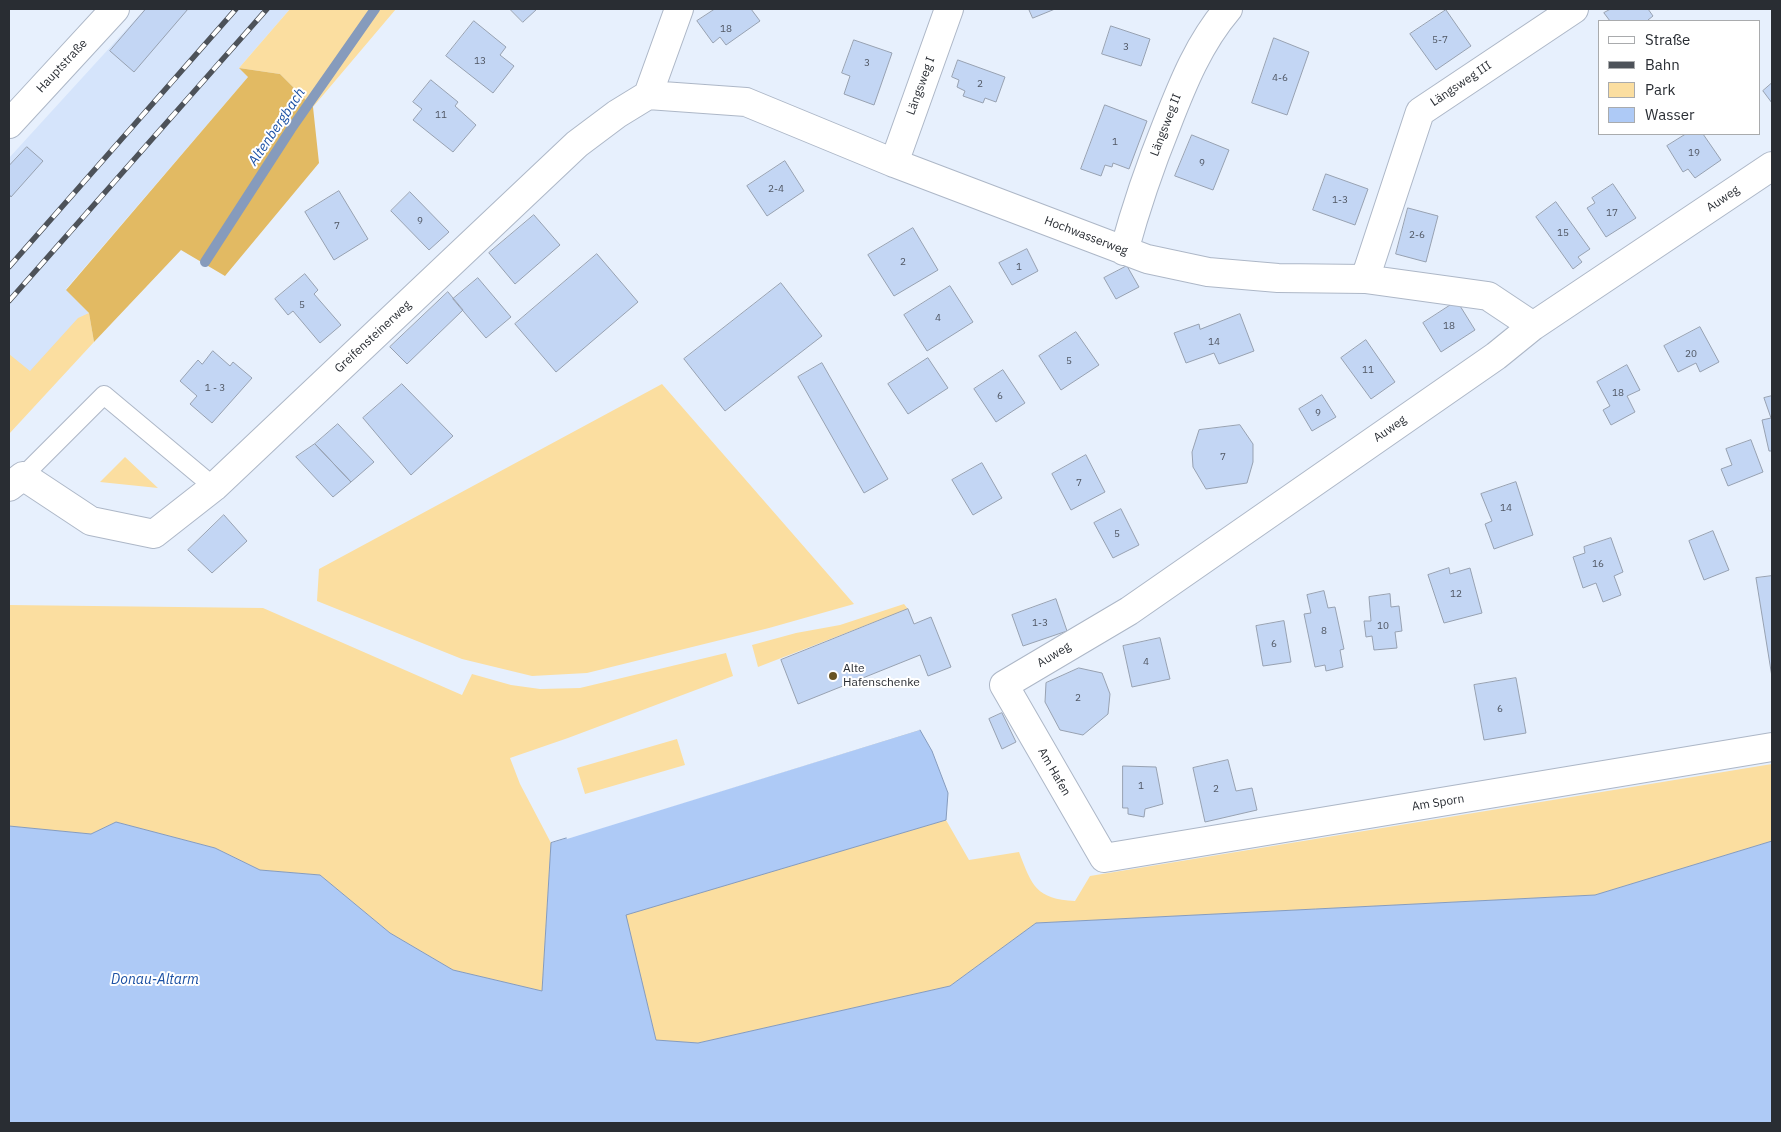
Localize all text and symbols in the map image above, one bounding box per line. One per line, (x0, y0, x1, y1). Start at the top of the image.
legend (1598, 20, 1761, 135)
house number: 18 (720, 23, 732, 35)
text: Straße (1645, 30, 1690, 49)
house number: 5-7 (1432, 34, 1448, 46)
street label: Hauptstraße (34, 36, 90, 96)
house number: 3 (1123, 41, 1129, 53)
house number: 13 (474, 55, 486, 67)
street label: Längsweg I (904, 55, 938, 117)
text: Bahn (1645, 55, 1680, 74)
house number: 3 (864, 57, 870, 69)
street label: Längsweg III (1428, 58, 1494, 110)
house number: 4-6 (1272, 72, 1288, 84)
house number: 2 (977, 78, 983, 90)
text: Park (1645, 80, 1675, 99)
water label: Altenbergbach (245, 85, 309, 169)
street label: Längsweg II (1147, 92, 1185, 158)
text: Wasser (1645, 105, 1695, 124)
house number: 11 (435, 109, 447, 121)
house number: 1 (1112, 136, 1118, 148)
house number: 19 (1688, 147, 1700, 159)
house number: 9 (1199, 157, 1205, 169)
house number: 2-4 (768, 183, 784, 195)
street label: Auweg (1704, 183, 1742, 215)
house number: 1-3 (1332, 194, 1348, 206)
house number: 17 (1606, 207, 1618, 219)
street label: Hochwasserweg (1042, 213, 1130, 259)
house number: 9 (417, 215, 423, 227)
house number: 7 (334, 220, 340, 232)
house number: 15 (1557, 227, 1569, 239)
house number: 2-6 (1409, 229, 1425, 241)
house number: 2 (900, 256, 906, 268)
house number: 1 (1016, 261, 1022, 273)
street label: Greifensteinerweg (332, 298, 414, 376)
house number: 5 (299, 299, 305, 311)
house number: 4 (935, 312, 941, 324)
house number: 18 (1443, 320, 1455, 332)
house number: 14 (1208, 336, 1220, 348)
house number: 20 (1685, 348, 1697, 360)
house number: 5 (1066, 355, 1072, 367)
house number: 11 (1362, 364, 1374, 376)
house number: 1 - 3 (205, 382, 225, 394)
house number: 18 (1612, 387, 1624, 399)
house number: 6 (997, 390, 1003, 402)
house number: 9 (1315, 407, 1321, 419)
street label: Auweg (1371, 413, 1409, 445)
house number: 7 (1220, 451, 1226, 463)
house number: 7 (1076, 477, 1082, 489)
house number: 14 (1500, 502, 1512, 514)
house number: 5 (1114, 528, 1120, 540)
house number: 16 (1592, 558, 1604, 570)
house number: 12 (1450, 588, 1462, 600)
house number: 1-3 (1032, 617, 1048, 629)
house number: 10 (1377, 620, 1389, 632)
house number: 8 (1321, 625, 1327, 637)
house number: 6 (1271, 638, 1277, 650)
street label: Auweg (1035, 639, 1073, 671)
house number: 4 (1143, 656, 1149, 668)
place label: Alte Hafenschenke (843, 662, 920, 690)
marker: Alte Hafenschenke (827, 670, 839, 682)
house number: 2 (1075, 692, 1081, 704)
house number: 6 (1497, 703, 1503, 715)
street label: Am Hafen (1034, 745, 1074, 799)
house number: 1 (1138, 780, 1144, 792)
house number: 2 (1213, 783, 1219, 795)
street label: Am Sporn (1411, 792, 1465, 814)
water label: Donau-Altarm (111, 972, 199, 988)

